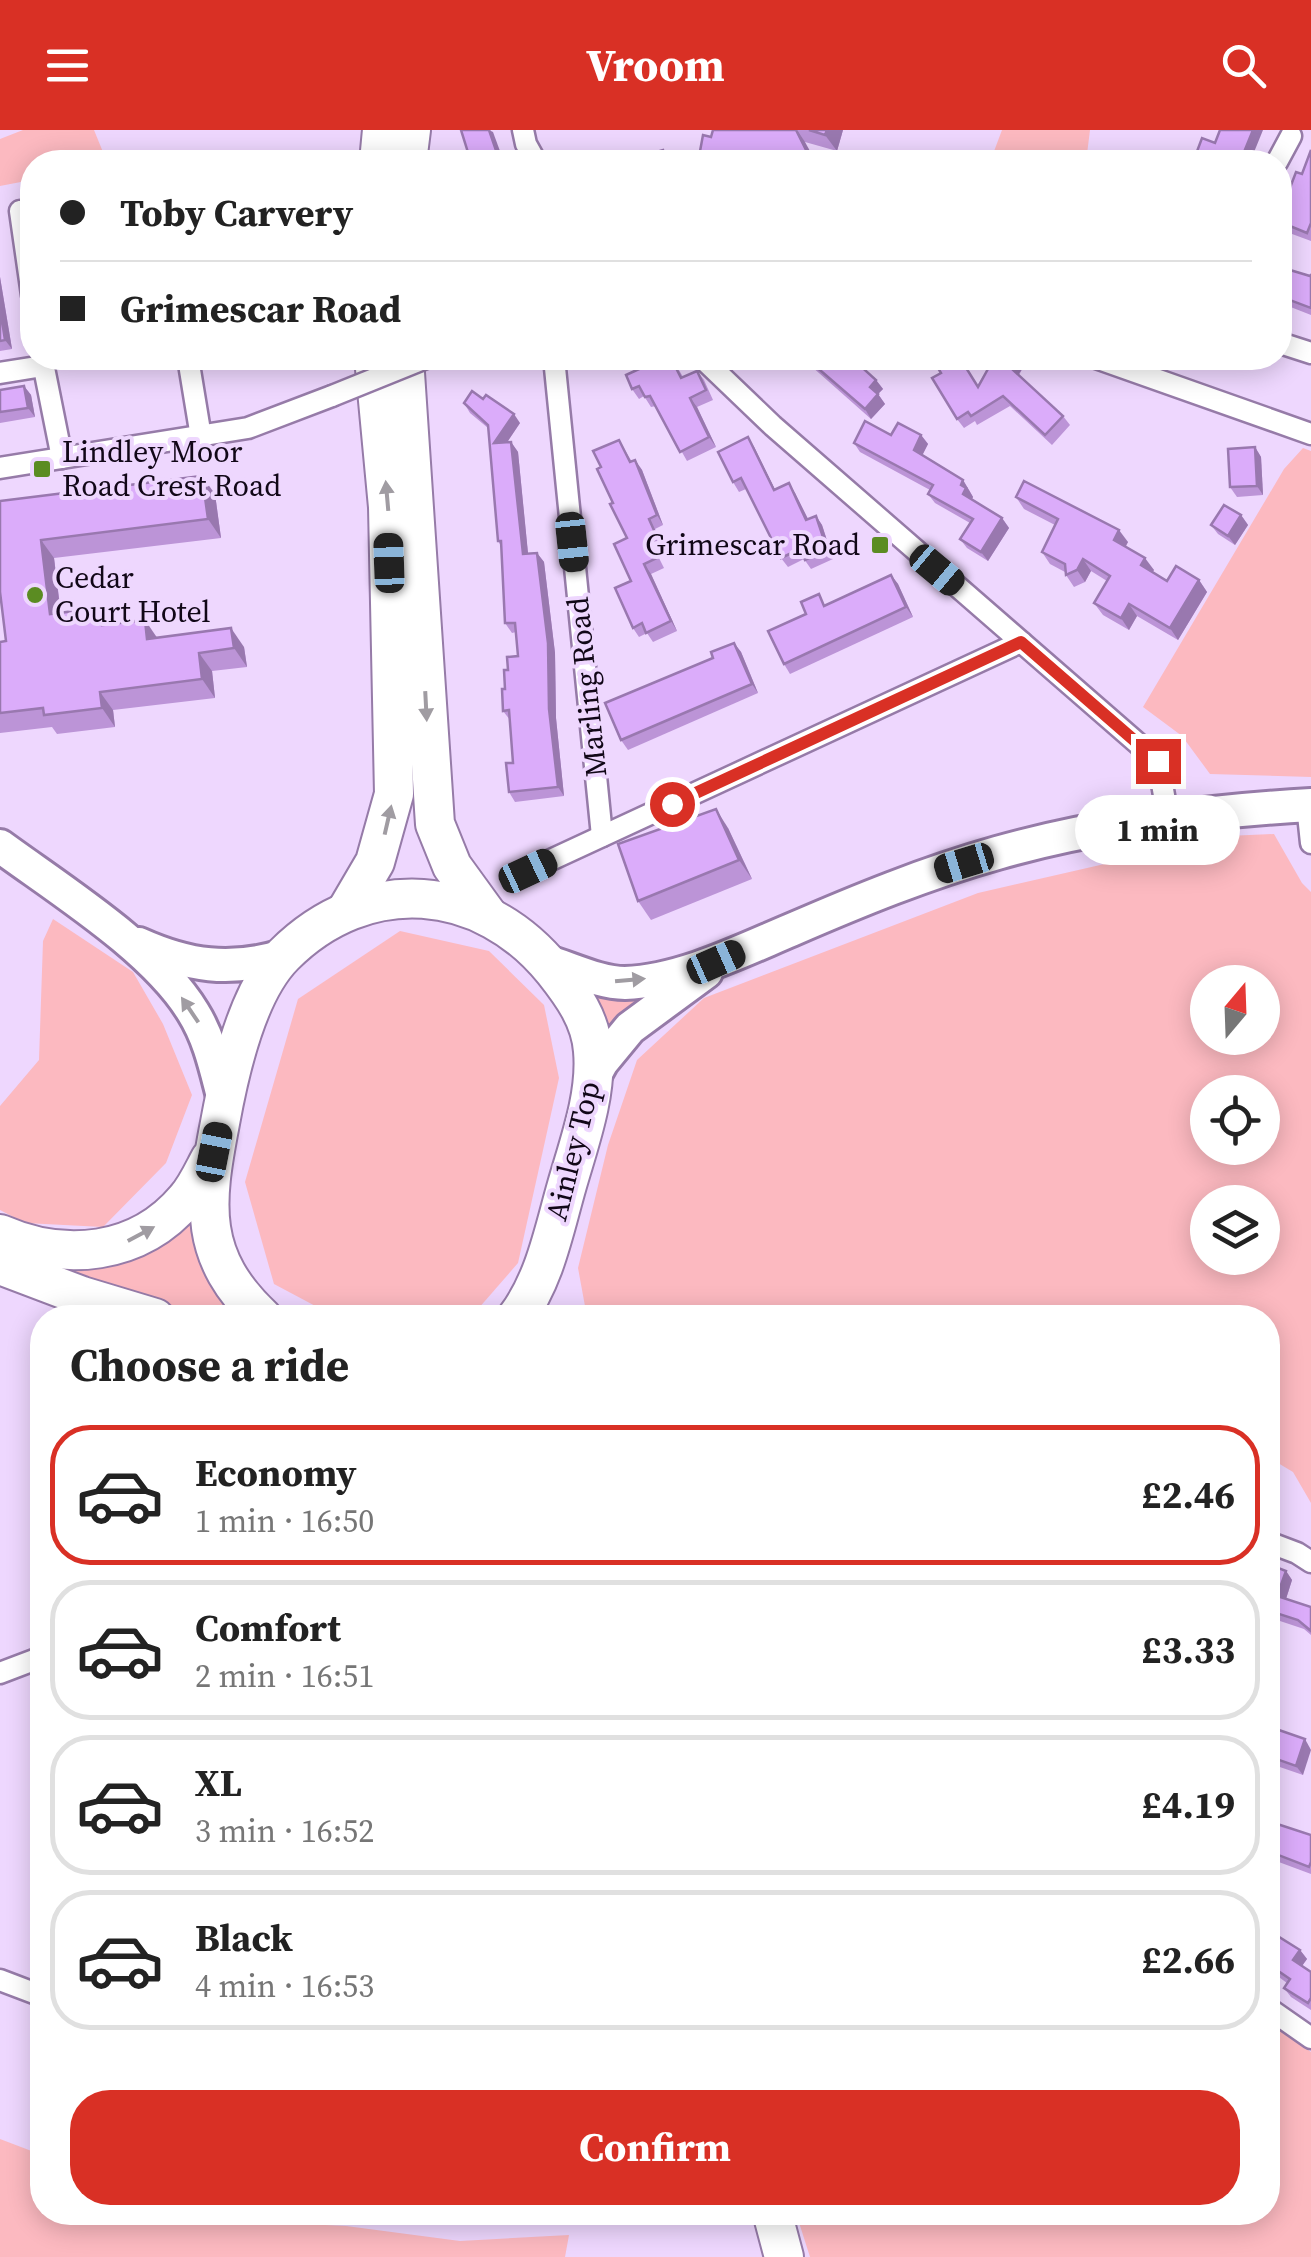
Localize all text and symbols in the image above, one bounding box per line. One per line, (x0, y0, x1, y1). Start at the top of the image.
text: Vroom (586, 34, 725, 96)
icon: menu (40, 38, 95, 93)
icon: search (1216, 38, 1271, 93)
text: Toby Carvery (120, 187, 353, 239)
text: Grimescar Road (120, 283, 401, 335)
place label: Lindley Moor Road Crest Road (62, 431, 281, 506)
marker: Lindley Moor Road Crest Road (31, 458, 53, 480)
one-way arrow (378, 480, 394, 512)
car (554, 511, 590, 573)
place label: Grimescar Road (645, 524, 860, 565)
car (373, 532, 405, 594)
marker: Grimescar Road (869, 534, 891, 556)
car (904, 539, 970, 601)
place label: Cedar Court Hotel (55, 557, 211, 632)
marker: Cedar Court Hotel (24, 584, 46, 606)
street label: Marling Road (557, 595, 616, 779)
one-way arrow (419, 691, 435, 723)
route end (1136, 739, 1181, 784)
route start (650, 782, 695, 827)
callout: 1 min (1076, 796, 1240, 866)
one-way arrow (381, 804, 396, 835)
text: 1 min (1116, 808, 1199, 852)
car (931, 840, 997, 886)
car (494, 845, 562, 897)
car (682, 936, 750, 988)
north arrow (1190, 965, 1280, 1055)
map controls (1190, 965, 1280, 1275)
one-way arrow (615, 971, 646, 987)
one-way arrow (181, 996, 200, 1023)
button: locate (1190, 1075, 1280, 1165)
street label: Ainley Top (535, 1077, 610, 1225)
car (194, 1120, 234, 1184)
button: layers (1190, 1185, 1280, 1275)
one-way arrow (127, 1226, 156, 1243)
text: Choose a ride (70, 1334, 349, 1396)
text: Economy (195, 1447, 357, 1499)
icon: car (75, 1450, 165, 1540)
text: £2.46 (1141, 1469, 1235, 1521)
text: 1 min · 16:50 (195, 1499, 374, 1543)
text: Comfort (195, 1602, 341, 1654)
icon: car (75, 1605, 165, 1695)
text: £3.33 (1141, 1624, 1235, 1676)
text: 2 min · 16:51 (195, 1654, 374, 1698)
text: XL (195, 1757, 242, 1809)
icon: car (75, 1760, 165, 1850)
text: £4.19 (1141, 1779, 1235, 1831)
text: 3 min · 16:52 (195, 1809, 374, 1853)
text: Black (195, 1912, 293, 1964)
icon: car (75, 1915, 165, 2005)
text: £2.66 (1141, 1934, 1235, 1986)
text: 4 min · 16:53 (195, 1964, 374, 2008)
button: Confirm (70, 2090, 1240, 2205)

